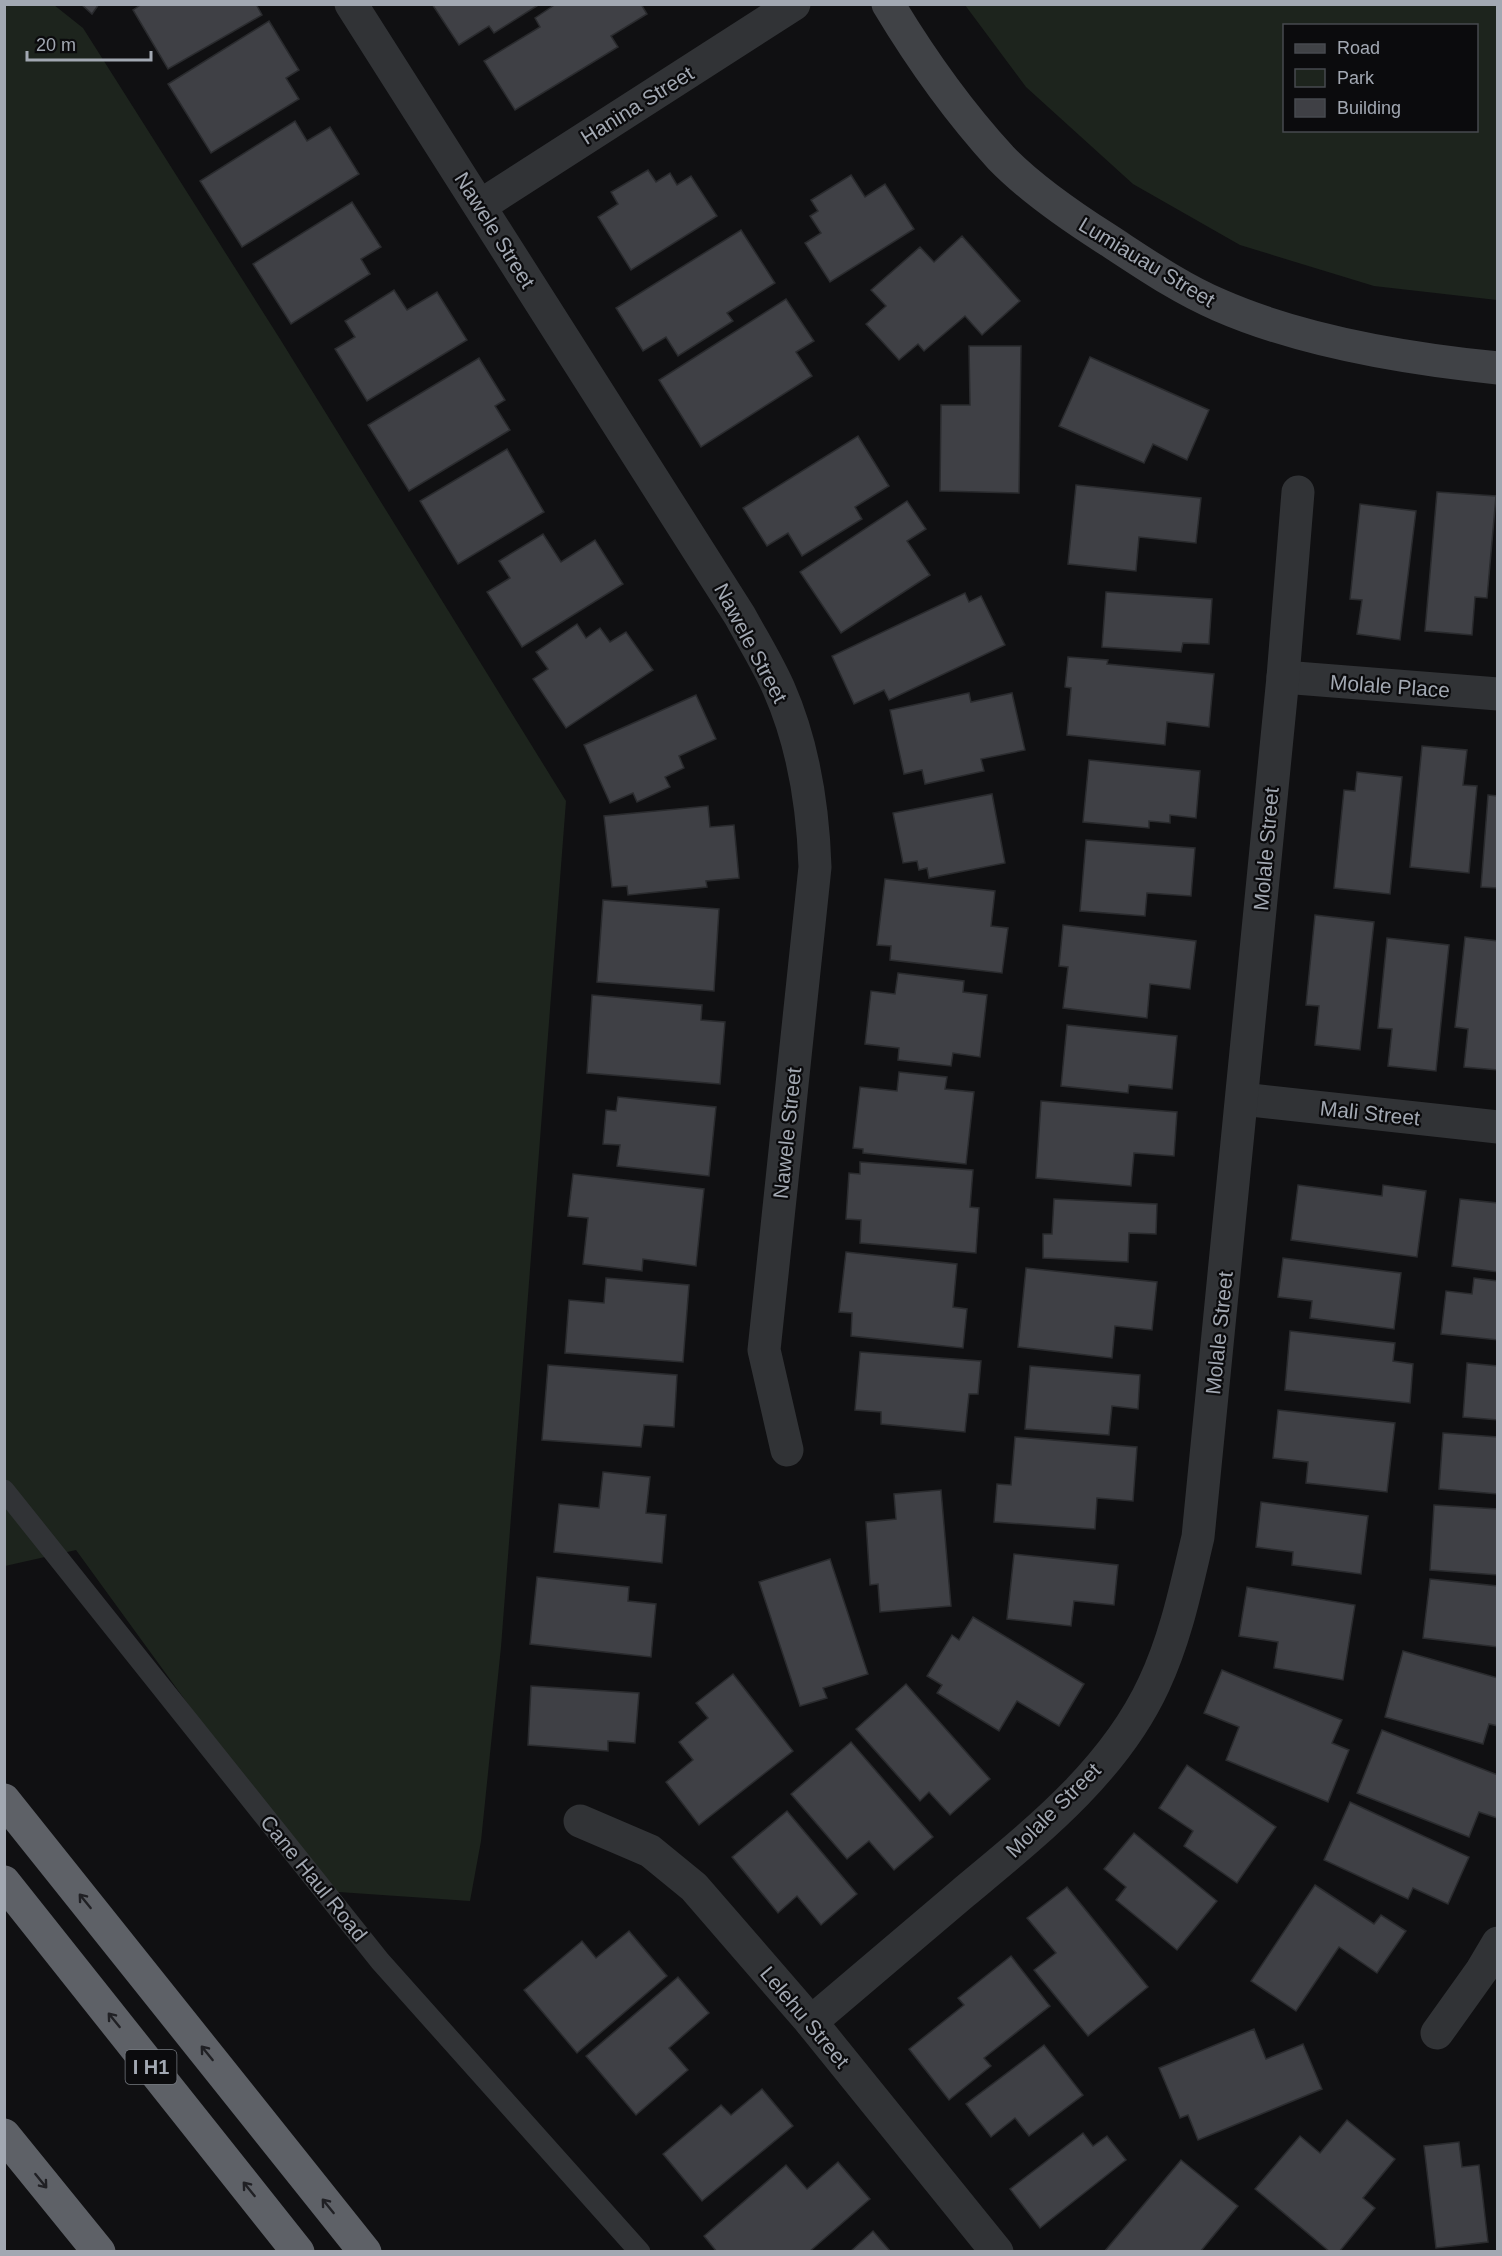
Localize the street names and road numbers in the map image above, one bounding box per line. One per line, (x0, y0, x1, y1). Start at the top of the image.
street label: Hanina Street (576, 61, 698, 149)
street label: Nawele Street (450, 168, 540, 292)
street label: Lumiauau Street (1075, 212, 1219, 312)
street label: Nawele Street (710, 579, 792, 707)
street label: Molale Place (1329, 670, 1451, 702)
street label: Molale Street (1249, 786, 1283, 912)
street label: Nawele Street (769, 1066, 805, 1200)
street label: Mali Street (1319, 1096, 1421, 1130)
street label: Molale Street (1201, 1270, 1237, 1396)
street label: Molale Street (1001, 1758, 1105, 1862)
street label: Cane Haul Road (256, 1810, 372, 1946)
street label: Lelehu Street (756, 1962, 854, 2072)
road number: I H1 (126, 2050, 176, 2084)

